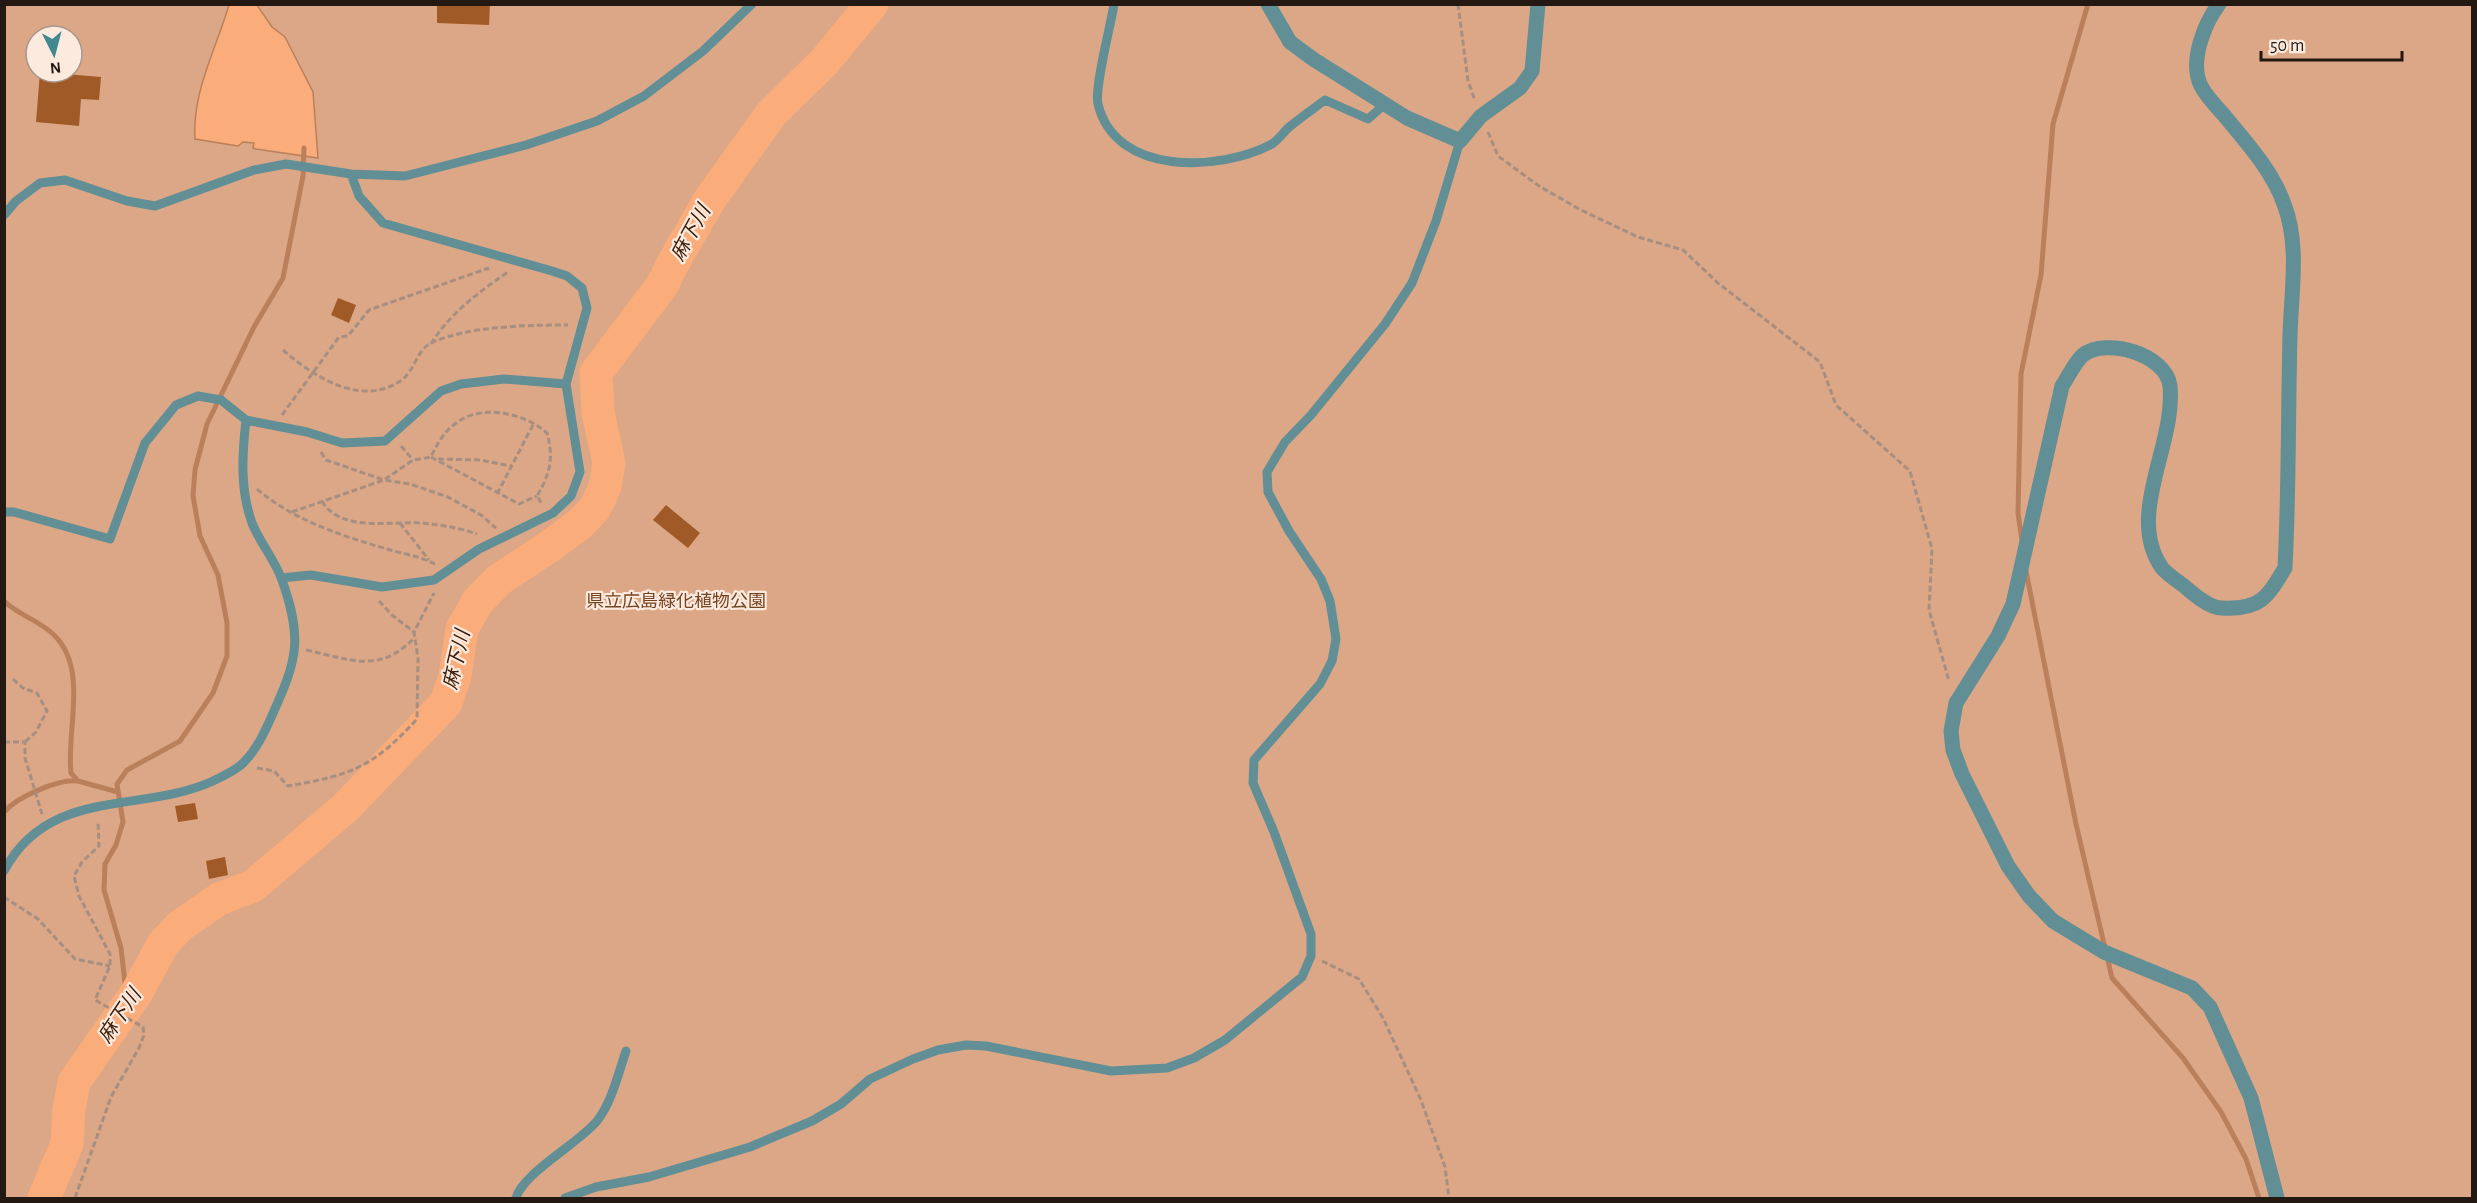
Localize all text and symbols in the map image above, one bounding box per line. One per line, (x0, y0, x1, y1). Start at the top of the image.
north arrow (24, 24, 84, 84)
scale bar (2261, 24, 2402, 62)
text: 50 m (2270, 37, 2304, 55)
text: N (49, 59, 62, 76)
water label: 麻下川 (667, 200, 715, 264)
park label: 県立広島緑化植物公園 (586, 591, 766, 611)
water label: 麻下川 (440, 626, 474, 691)
water label: 麻下川 (94, 983, 146, 1046)

